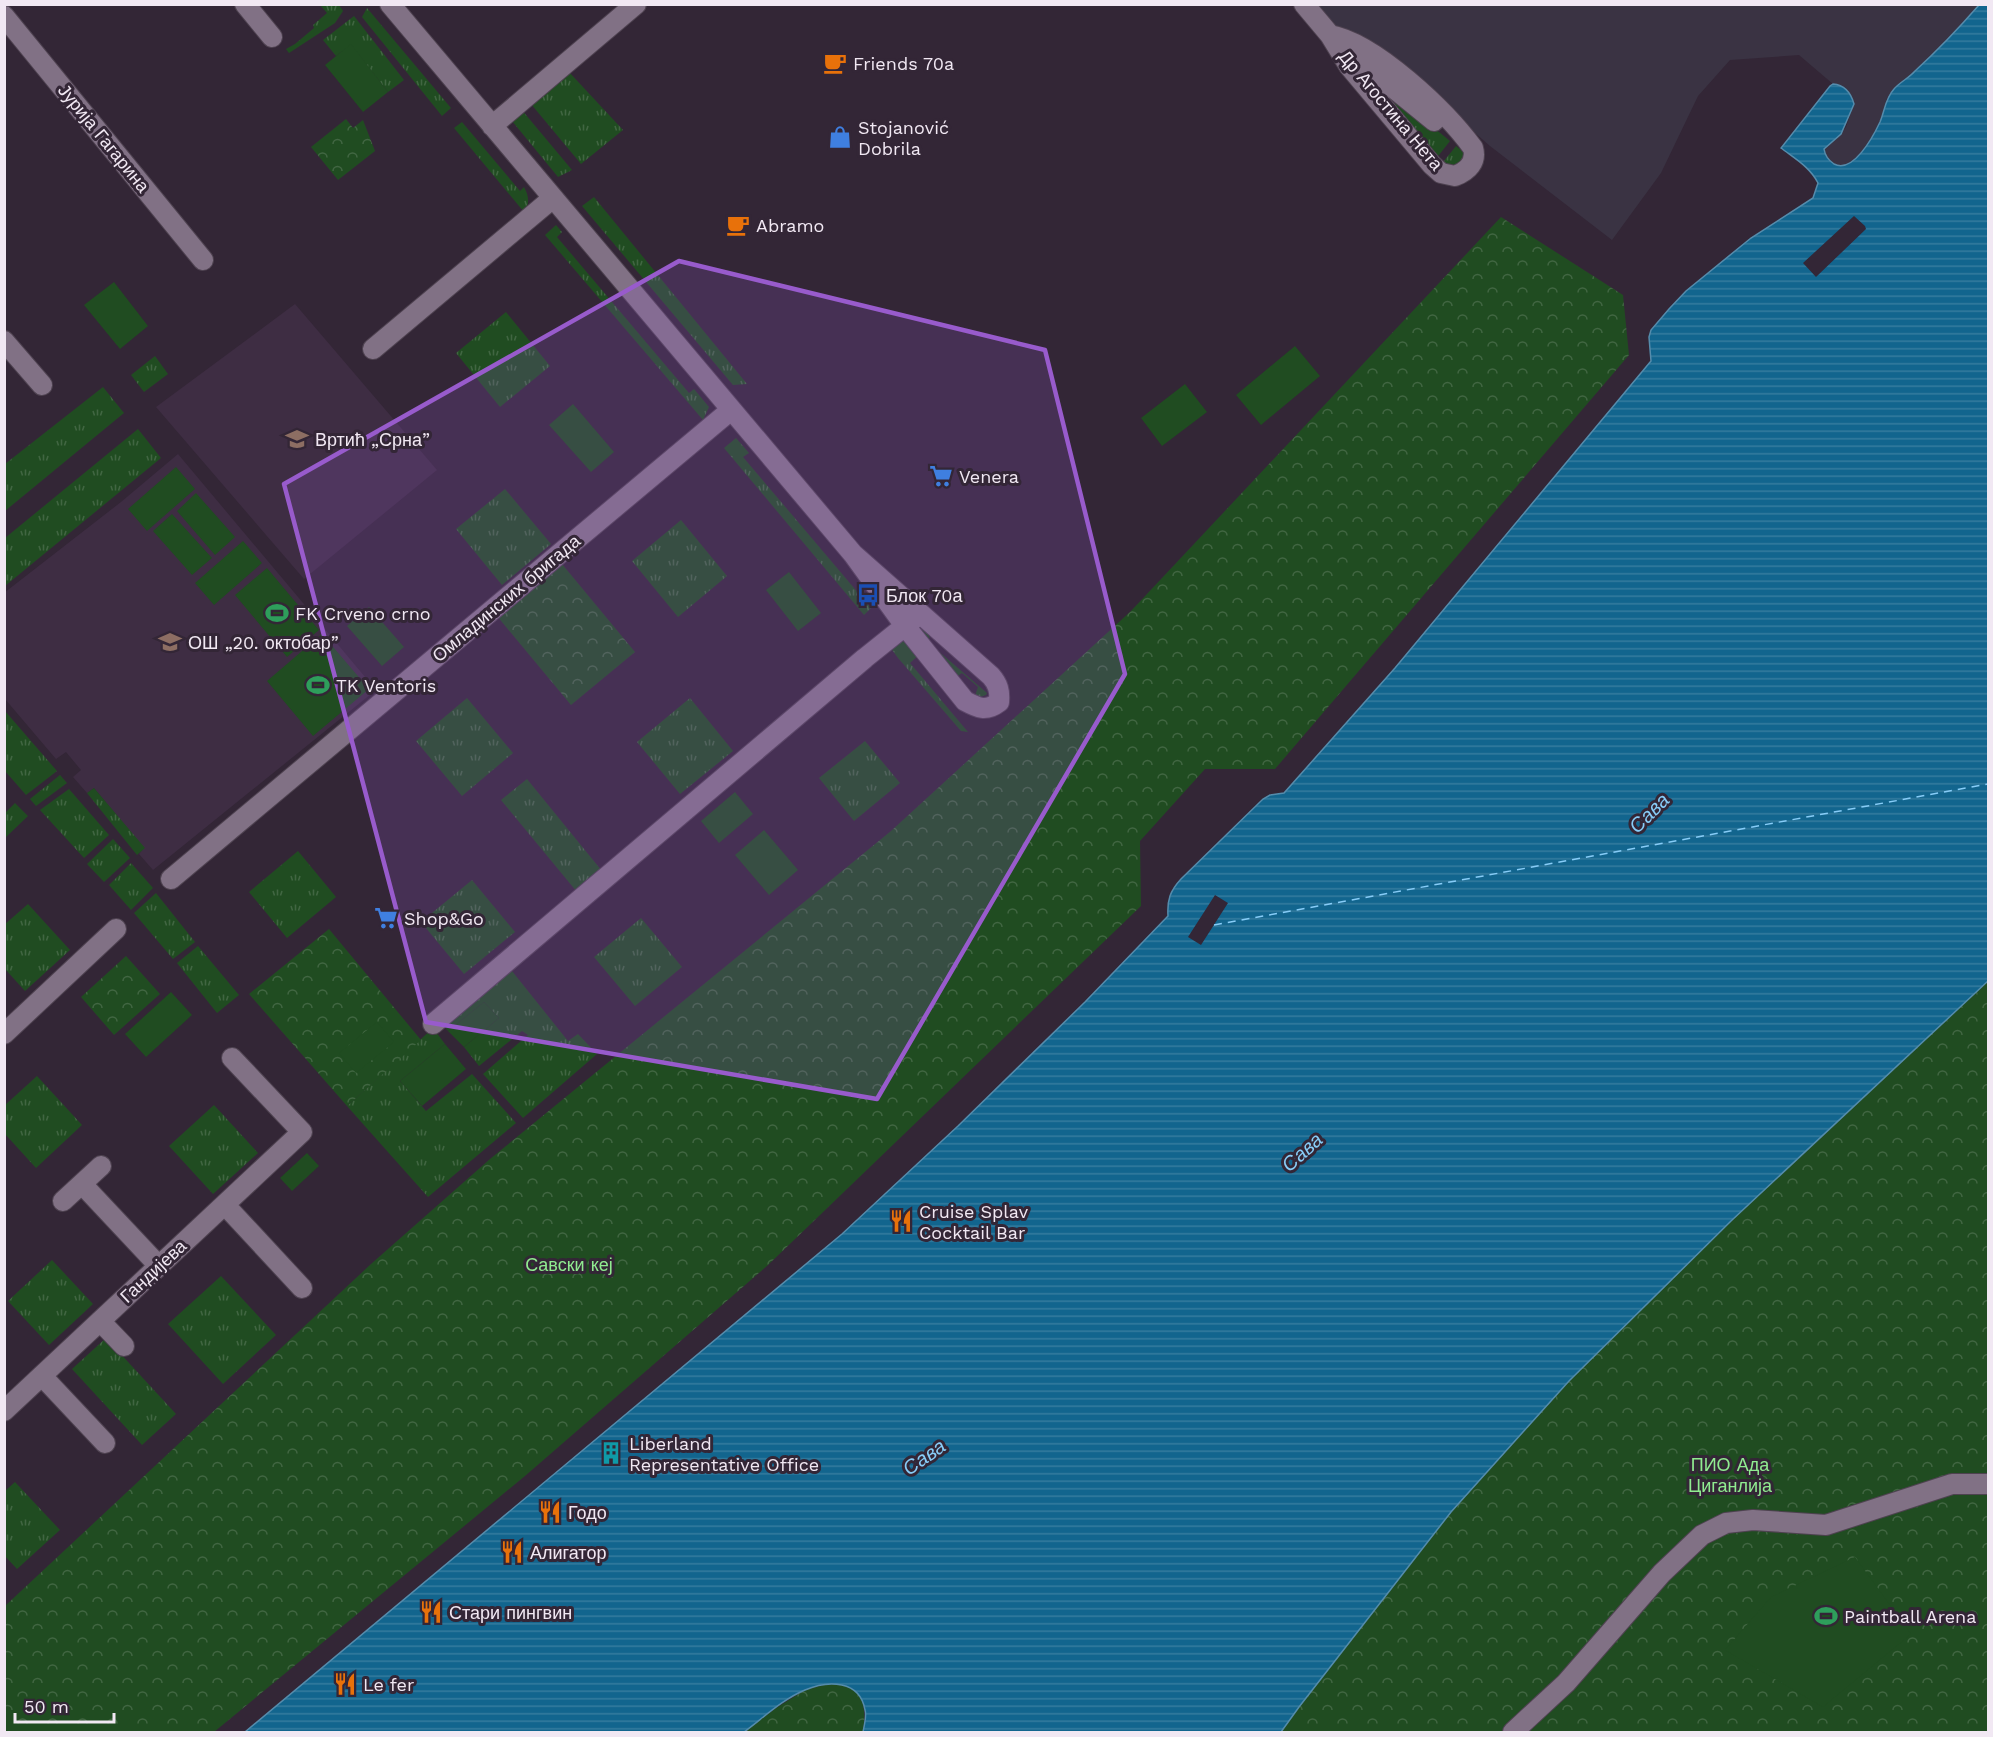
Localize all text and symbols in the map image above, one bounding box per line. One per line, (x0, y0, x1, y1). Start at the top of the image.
street label: Др Агостина Нета (1335, 46, 1448, 175)
cafe icon: Friends 70a (822, 50, 848, 76)
place label: Friends 70a (853, 53, 954, 74)
street label: Јурија Гагарина (54, 80, 155, 197)
place label: Stojanović Dobrila (858, 117, 949, 159)
shop icon: Stojanović Dobrila (827, 124, 853, 150)
cafe icon: Abramo (725, 212, 751, 238)
place label: Abramo (756, 215, 824, 236)
school or university icon: Вртић „Срна” (284, 426, 310, 452)
place label: Вртић „Срна” (315, 429, 430, 450)
supermarket icon: Venera (928, 463, 954, 489)
place label: Venera (959, 466, 1019, 487)
street label: Омладинских бригада (428, 529, 585, 666)
bus stop icon: Блок 70а (855, 582, 881, 608)
place label: Блок 70а (886, 585, 964, 606)
sports icon: FK Crveno crno (264, 600, 290, 626)
place label: FK Crveno crno (295, 603, 431, 624)
school or university icon: ОШ „20. октобар” (157, 629, 183, 655)
place label: ОШ „20. октобар” (188, 632, 339, 653)
sports icon: TK Ventoris (305, 672, 331, 698)
place label: TK Ventoris (336, 675, 436, 696)
water label: Сава (1624, 788, 1674, 838)
supermarket icon: Shop&Go (373, 905, 399, 931)
place label: Shop&Go (404, 908, 484, 929)
water label: Сава (1277, 1127, 1327, 1177)
place label: Cruise Splav Cocktail Bar (919, 1201, 1029, 1243)
restaurant icon: Cruise Splav Cocktail Bar (888, 1208, 914, 1234)
street label: Гандијева (116, 1234, 191, 1307)
park label: Савски кеј (525, 1254, 613, 1275)
place label: Liberland Representative Office (629, 1433, 819, 1475)
water label: Сава (898, 1434, 950, 1480)
building icon: Liberland Representative Office (598, 1440, 624, 1466)
park label: ПИО Ада Циганлија (1688, 1454, 1773, 1496)
restaurant icon: Годо (537, 1499, 563, 1525)
place label: Годо (568, 1502, 607, 1523)
restaurant icon: Алигатор (499, 1539, 525, 1565)
place label: Алигатор (530, 1542, 606, 1563)
restaurant icon: Стари пингвин (418, 1599, 444, 1625)
place label: Стари пингвин (449, 1602, 572, 1623)
sports icon: Paintball Arena (1813, 1603, 1839, 1629)
place label: Paintball Arena (1844, 1606, 1976, 1627)
restaurant icon: Le fer (332, 1671, 358, 1697)
place label: Le fer (363, 1674, 414, 1695)
scale bar (15, 1686, 114, 1724)
text: 50 m (24, 1696, 69, 1717)

